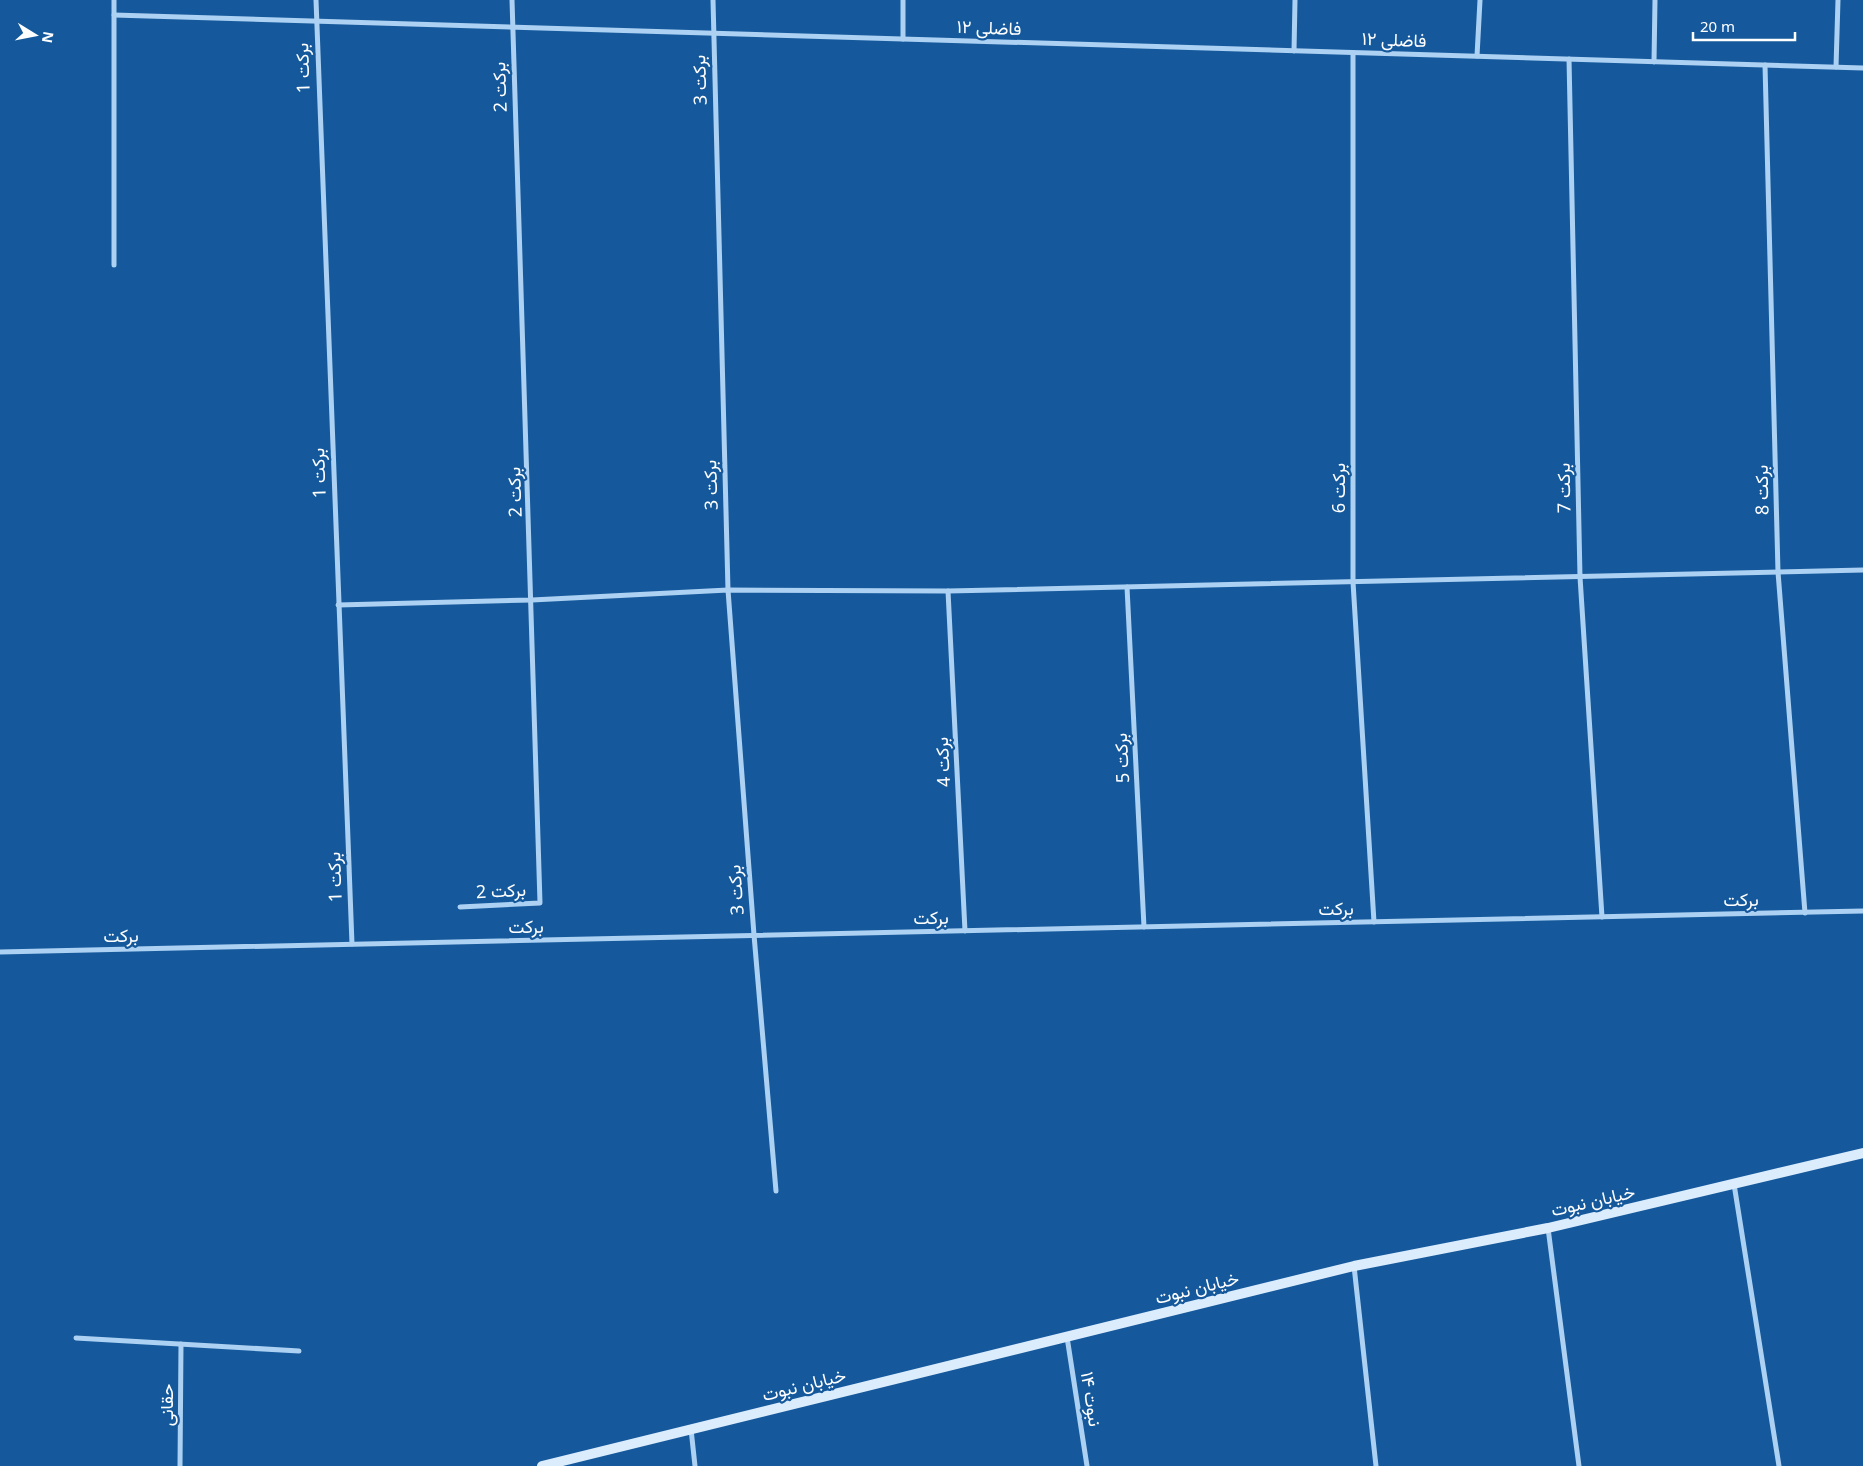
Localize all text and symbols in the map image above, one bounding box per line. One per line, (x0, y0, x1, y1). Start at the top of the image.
north arrow (10, 10, 60, 60)
scale bar (1693, 10, 1796, 42)
street label: فاضلی ۱۲ (956, 14, 1022, 40)
text: 20 m (1700, 16, 1735, 36)
street label: فاضلی ۱۲ (1361, 26, 1427, 52)
text: N (38, 30, 59, 45)
street label: برکت 1 (289, 42, 315, 94)
street label: برکت 3 (686, 54, 712, 106)
street label: برکت 2 (486, 61, 512, 113)
street label: برکت 1 (305, 447, 331, 499)
street label: برکت 3 (697, 459, 723, 511)
street label: برکت 6 (1326, 463, 1350, 513)
street label: برکت 7 (1551, 463, 1575, 513)
street label: برکت 8 (1749, 465, 1773, 515)
street label: برکت 2 (501, 466, 527, 518)
street label: برکت 5 (1108, 732, 1134, 784)
street label: برکت 4 (929, 736, 955, 788)
street label: برکت 1 (321, 851, 347, 903)
street label: برکت 3 (721, 864, 749, 916)
street label: برکت 2 (475, 877, 527, 903)
street label: برکت (1723, 887, 1759, 911)
street label: برکت (1318, 896, 1354, 920)
street label: برکت (913, 905, 949, 929)
street label: برکت (508, 914, 544, 938)
street label: برکت (103, 923, 139, 947)
street label: خیابان نبوت (1549, 1179, 1637, 1221)
street label: خیابان نبوت (1152, 1265, 1241, 1309)
street label: خیابان نبوت (759, 1362, 848, 1406)
street label: نبوت ۱۴ (1076, 1370, 1108, 1428)
street label: حقانی (154, 1384, 178, 1426)

